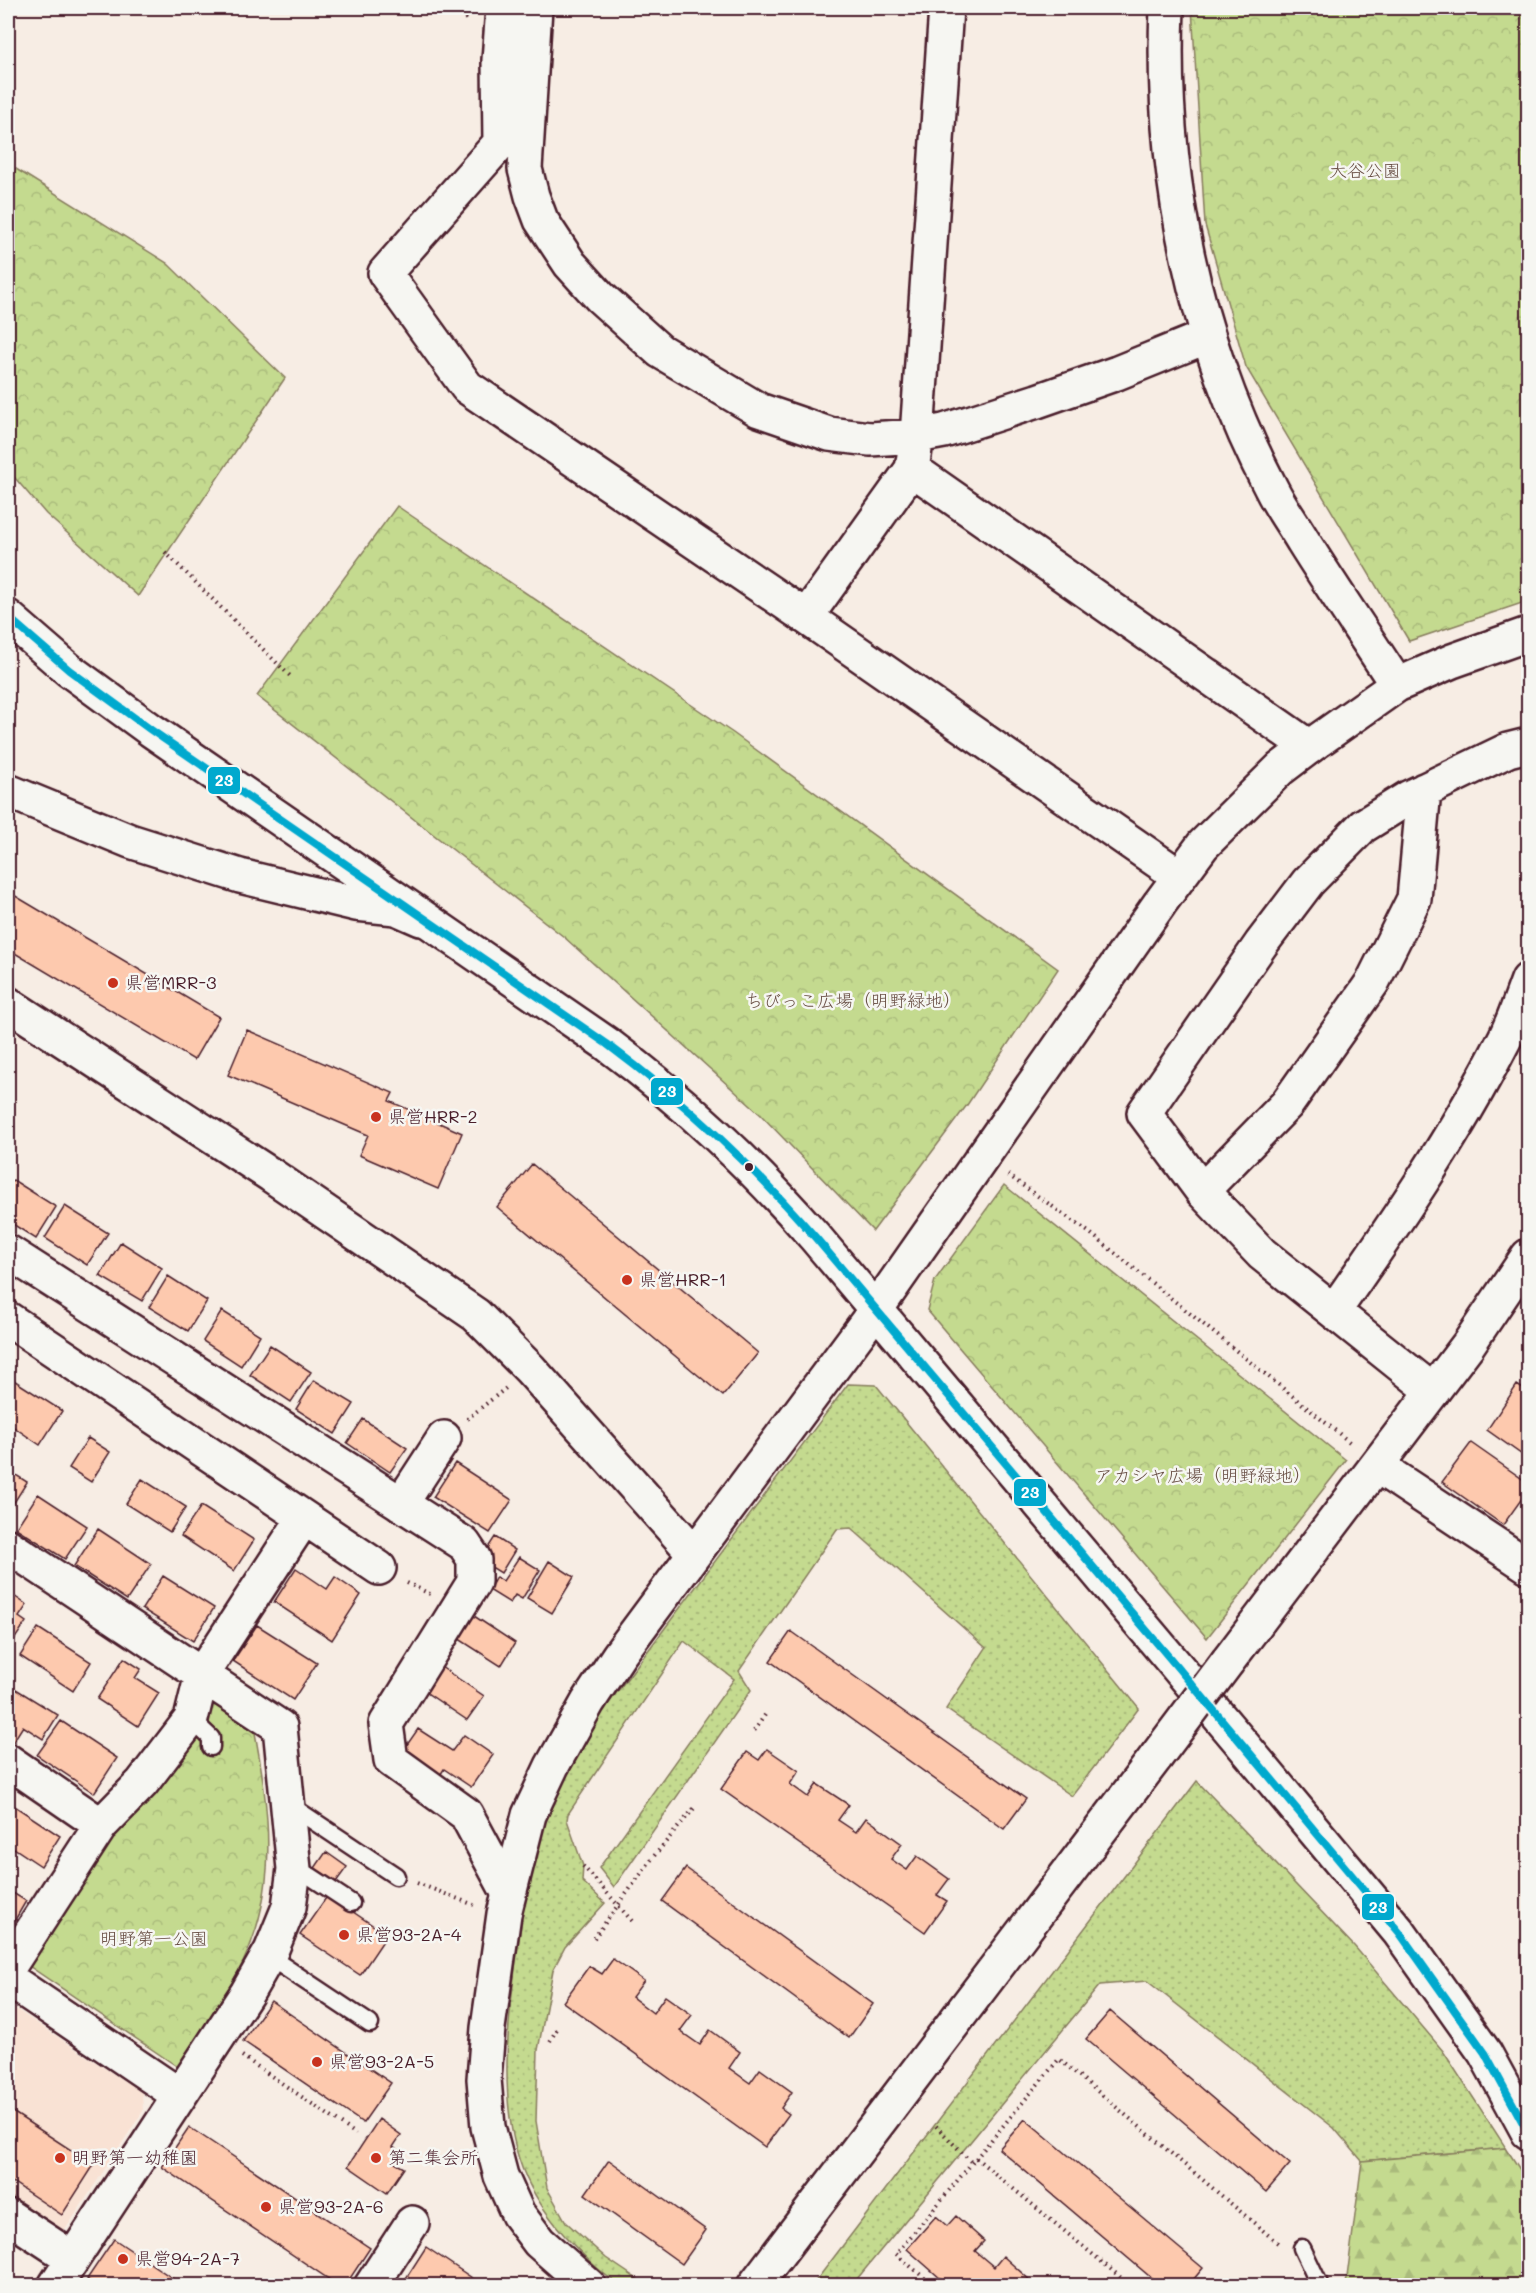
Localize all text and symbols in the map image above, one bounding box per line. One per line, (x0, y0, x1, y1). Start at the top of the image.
park label: 大谷公園 (1329, 158, 1401, 182)
line badge: 23 (207, 766, 241, 795)
text: 23 (215, 769, 234, 790)
place label: 県営MRR-3 (125, 970, 217, 994)
marker: 県営MRR-3 (106, 976, 120, 990)
park label: ちびっこ広場（明野緑地） (745, 988, 961, 1012)
line badge: 23 (650, 1077, 684, 1106)
text: 23 (658, 1080, 677, 1101)
place label: 県営HRR-2 (388, 1104, 478, 1128)
marker: 県営HRR-2 (369, 1110, 383, 1124)
unlabelled marker (743, 1161, 755, 1173)
place label: 県営HRR-1 (639, 1267, 727, 1291)
marker: 県営HRR-1 (620, 1273, 634, 1287)
park label: アカシヤ広場（明野緑地） (1095, 1463, 1311, 1487)
line badge: 23 (1013, 1478, 1047, 1507)
text: 23 (1021, 1481, 1040, 1502)
line badge: 23 (1361, 1893, 1395, 1921)
text: 23 (1369, 1896, 1388, 1917)
place label: 県営93-2A-4 (356, 1922, 462, 1946)
park label: 明野第一公園 (100, 1926, 208, 1950)
marker: 県営93-2A-4 (337, 1928, 351, 1942)
place label: 県営93-2A-5 (329, 2049, 434, 2073)
marker: 県営93-2A-5 (310, 2055, 324, 2069)
place label: 明野第一幼稚園 (72, 2145, 198, 2169)
place label: 第二集会所 (388, 2145, 478, 2169)
marker: 明野第一幼稚園 (53, 2151, 67, 2165)
marker: 第二集会所 (369, 2151, 383, 2165)
place label: 県営93-2A-6 (278, 2194, 384, 2218)
marker: 県営93-2A-6 (259, 2200, 273, 2214)
place label: 県営94-2A-7 (135, 2246, 240, 2270)
marker: 県営94-2A-7 (116, 2252, 130, 2266)

